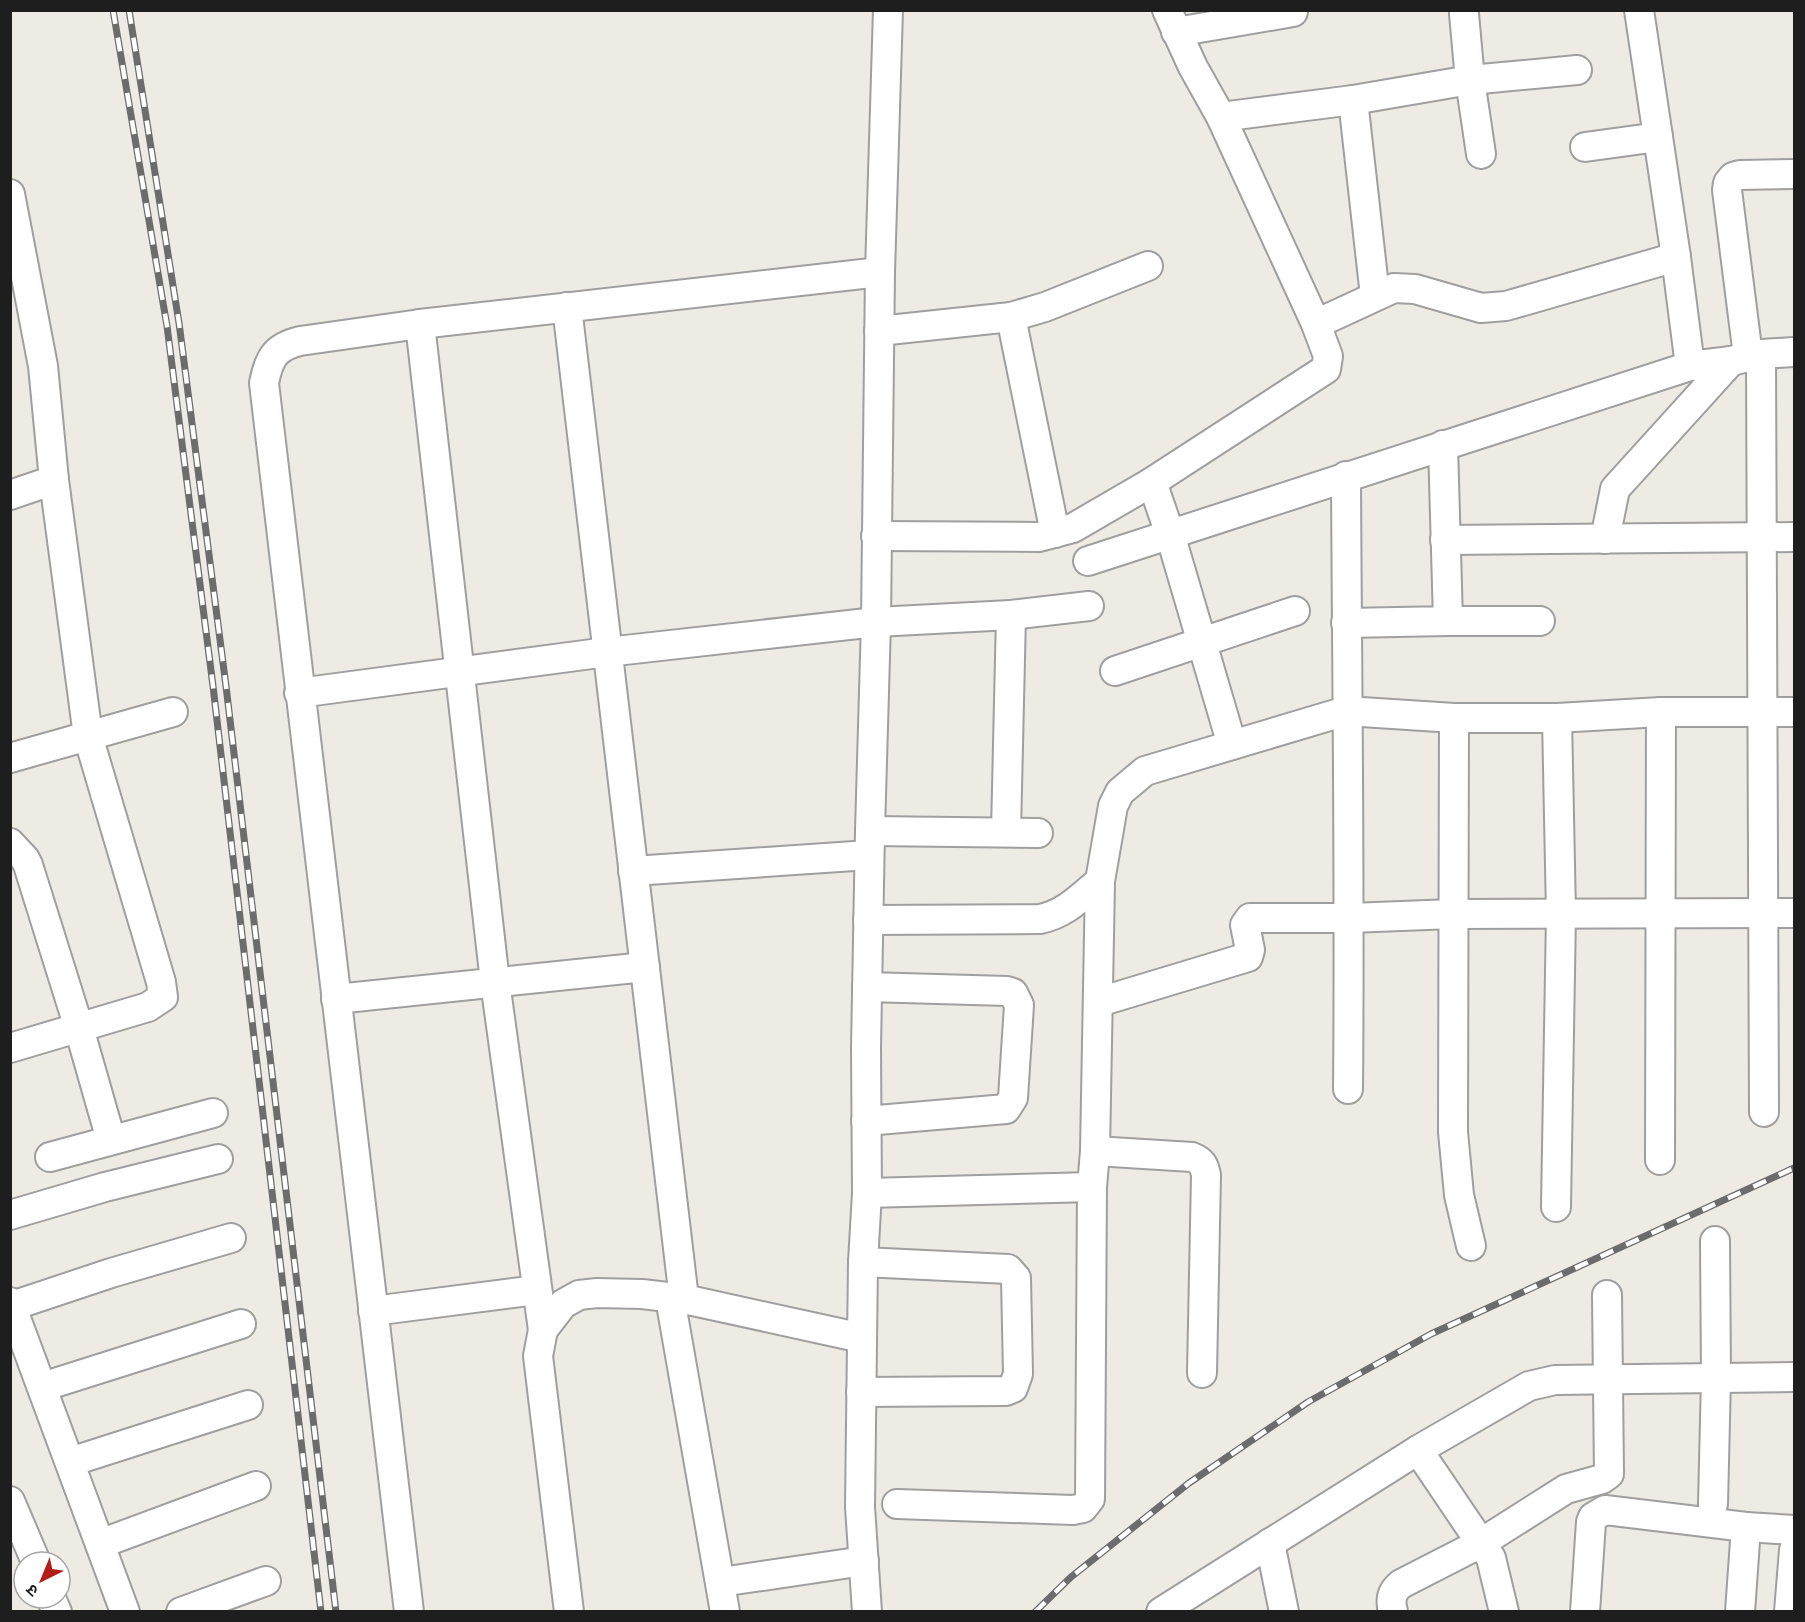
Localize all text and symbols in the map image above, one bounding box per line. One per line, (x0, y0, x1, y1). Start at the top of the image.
north arrow (12, 1550, 72, 1610)
text: उ (21, 1580, 42, 1601)

